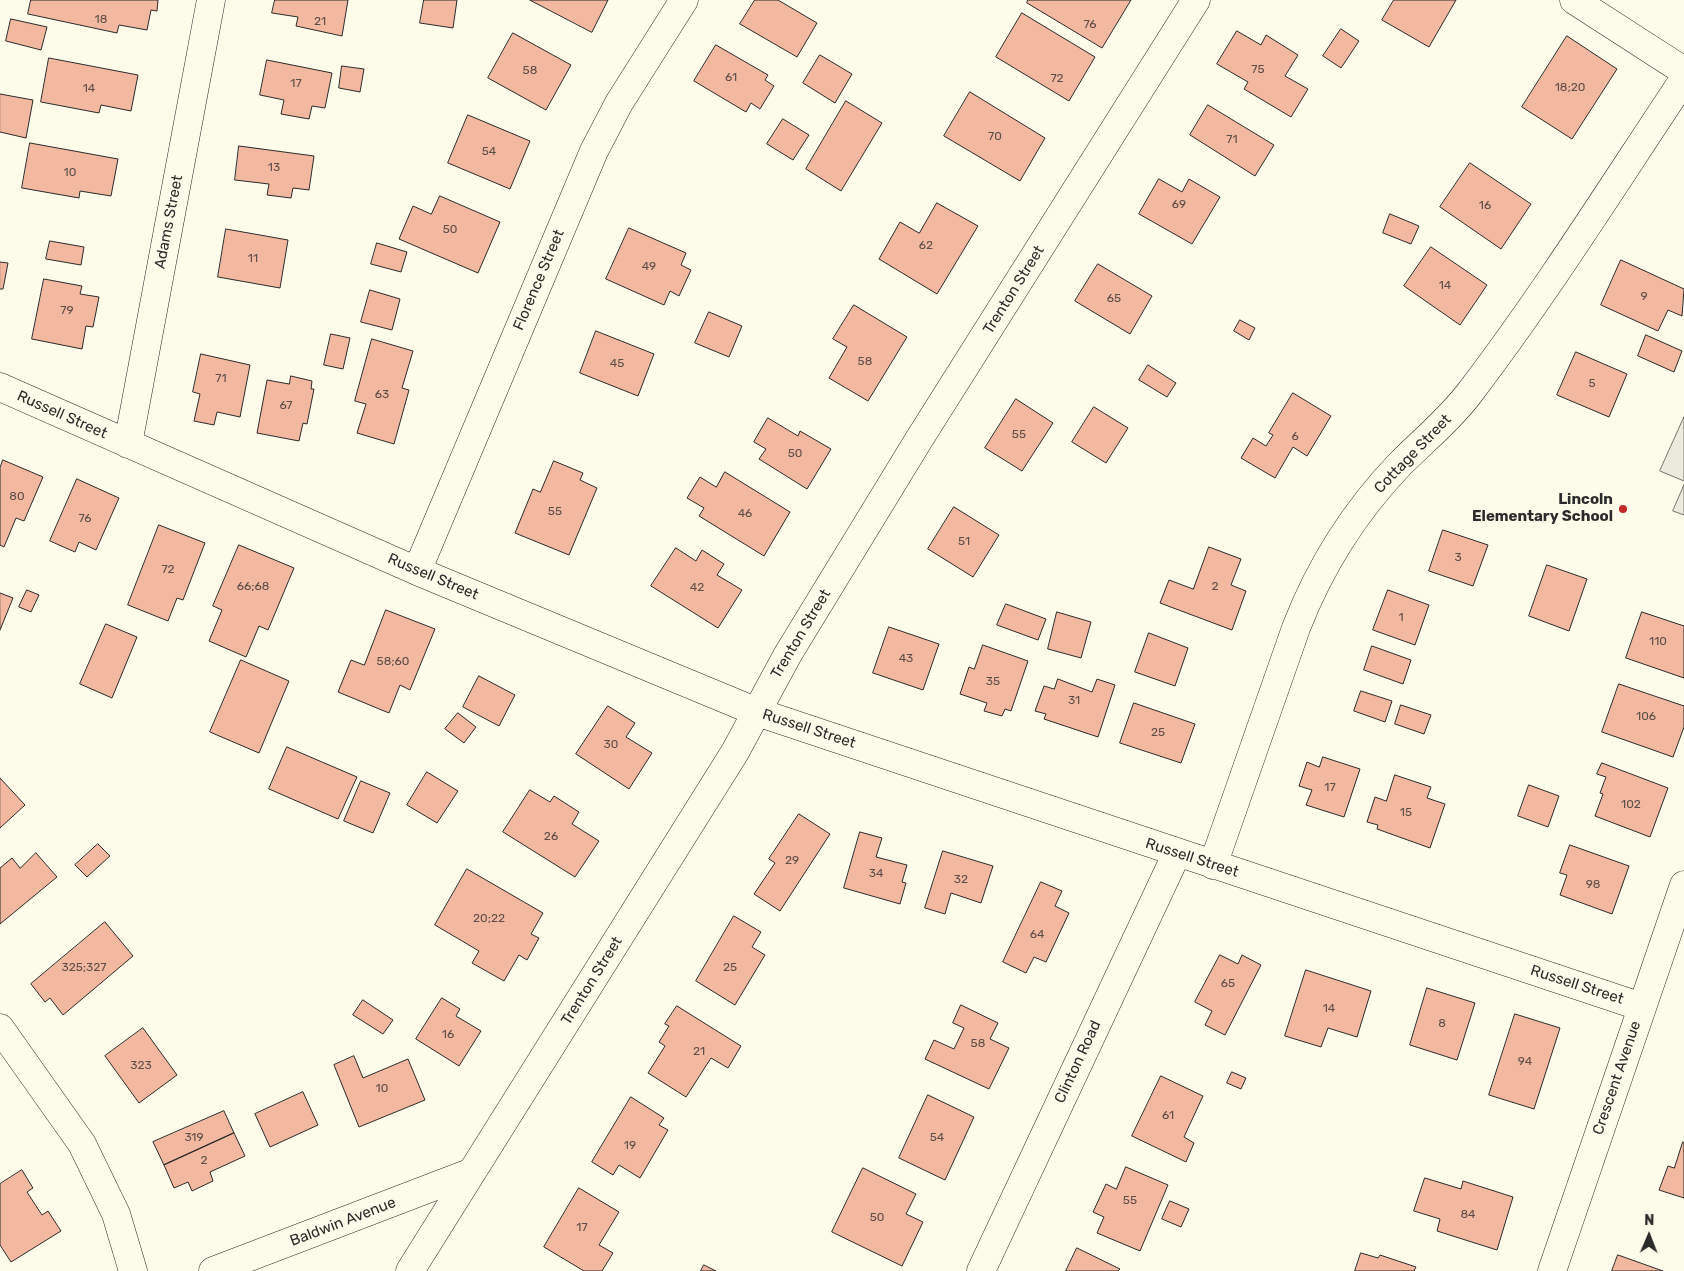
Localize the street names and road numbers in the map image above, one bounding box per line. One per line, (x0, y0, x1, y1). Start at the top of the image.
street label: Adams Street (151, 174, 187, 270)
street label: Florence Street (510, 227, 568, 333)
street label: Trenton Street (980, 242, 1048, 338)
street label: Russell Street (14, 387, 110, 443)
street label: Cottage Street (1371, 411, 1455, 497)
street label: Russell Street (385, 550, 481, 604)
street label: Trenton Street (767, 586, 835, 682)
street label: Russell Street (760, 705, 858, 753)
street label: Russell Street (1143, 834, 1241, 882)
street label: Trenton Street (558, 933, 626, 1029)
street label: Russell Street (1528, 961, 1626, 1009)
street label: Clinton Road (1051, 1018, 1105, 1106)
street label: Crescent Avenue (1589, 1019, 1645, 1137)
street label: Baldwin Avenue (288, 1194, 398, 1250)

